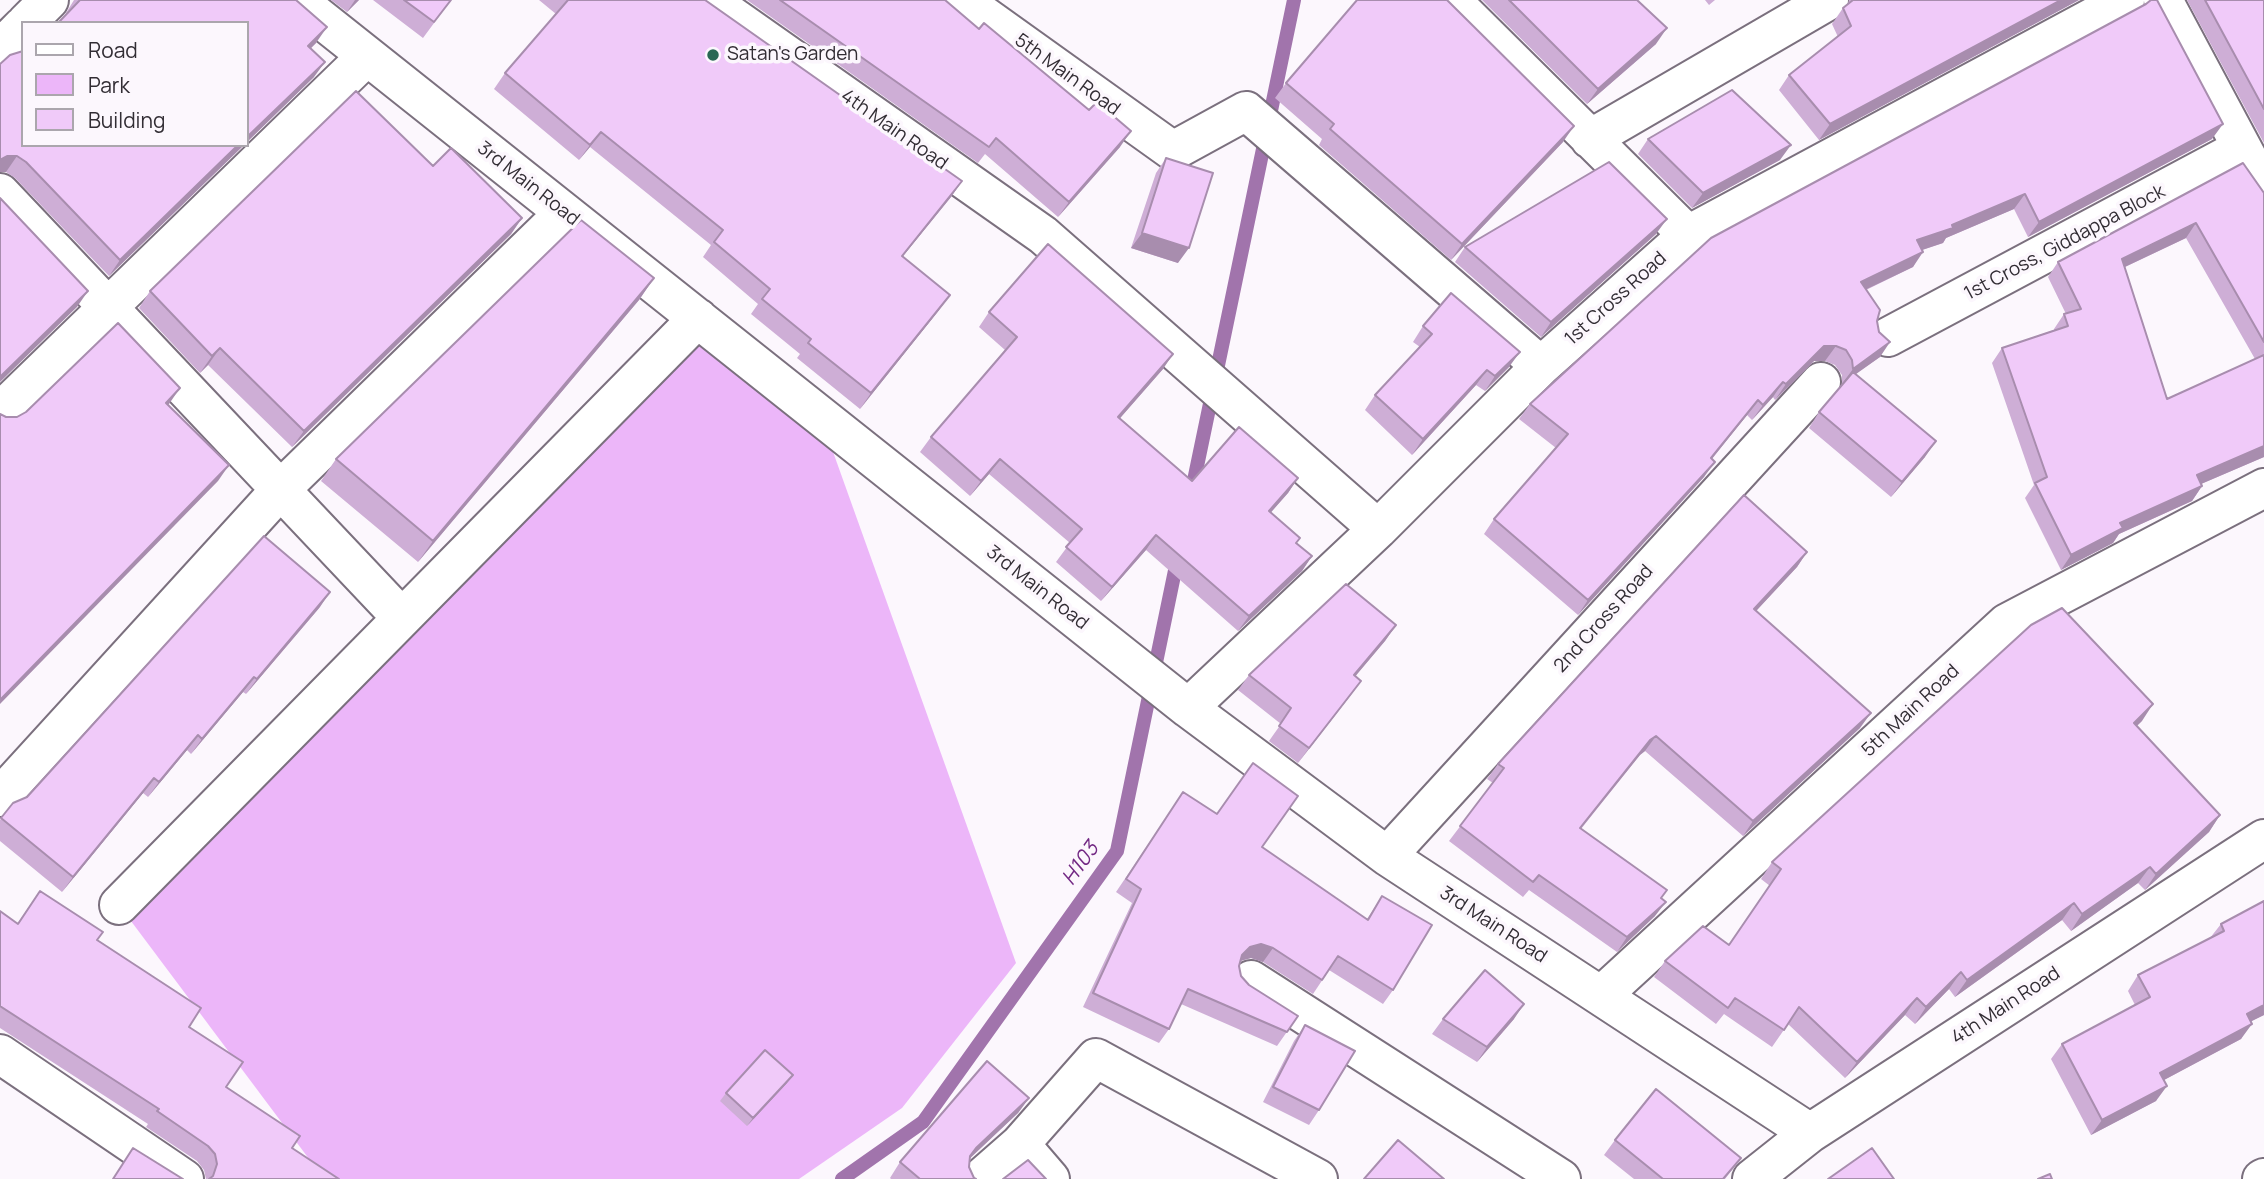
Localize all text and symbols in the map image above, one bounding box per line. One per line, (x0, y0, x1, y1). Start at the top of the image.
legend (21, 21, 248, 147)
street label: 5th Main Road (1010, 29, 1124, 121)
text: Road (88, 36, 138, 64)
place label: Satan's Garden (727, 44, 858, 66)
marker: Satan's Garden (705, 47, 721, 63)
text: Park (88, 71, 130, 99)
street label: 4th Main Road (836, 85, 952, 175)
text: Building (88, 106, 165, 134)
street label: 3rd Main Road (472, 137, 584, 231)
street label: 1st Cross, Giddappa Block (1961, 180, 2169, 306)
street label: 1st Cross Road (1560, 247, 1672, 351)
street label: 3rd Main Road (981, 541, 1093, 635)
street label: 2nd Cross Road (1550, 560, 1658, 678)
street label: 5th Main Road (1858, 660, 1964, 762)
water label: H103 (1057, 838, 1105, 890)
street label: 3rd Main Road (1435, 882, 1551, 968)
street label: 4th Main Road (1947, 962, 2065, 1050)

